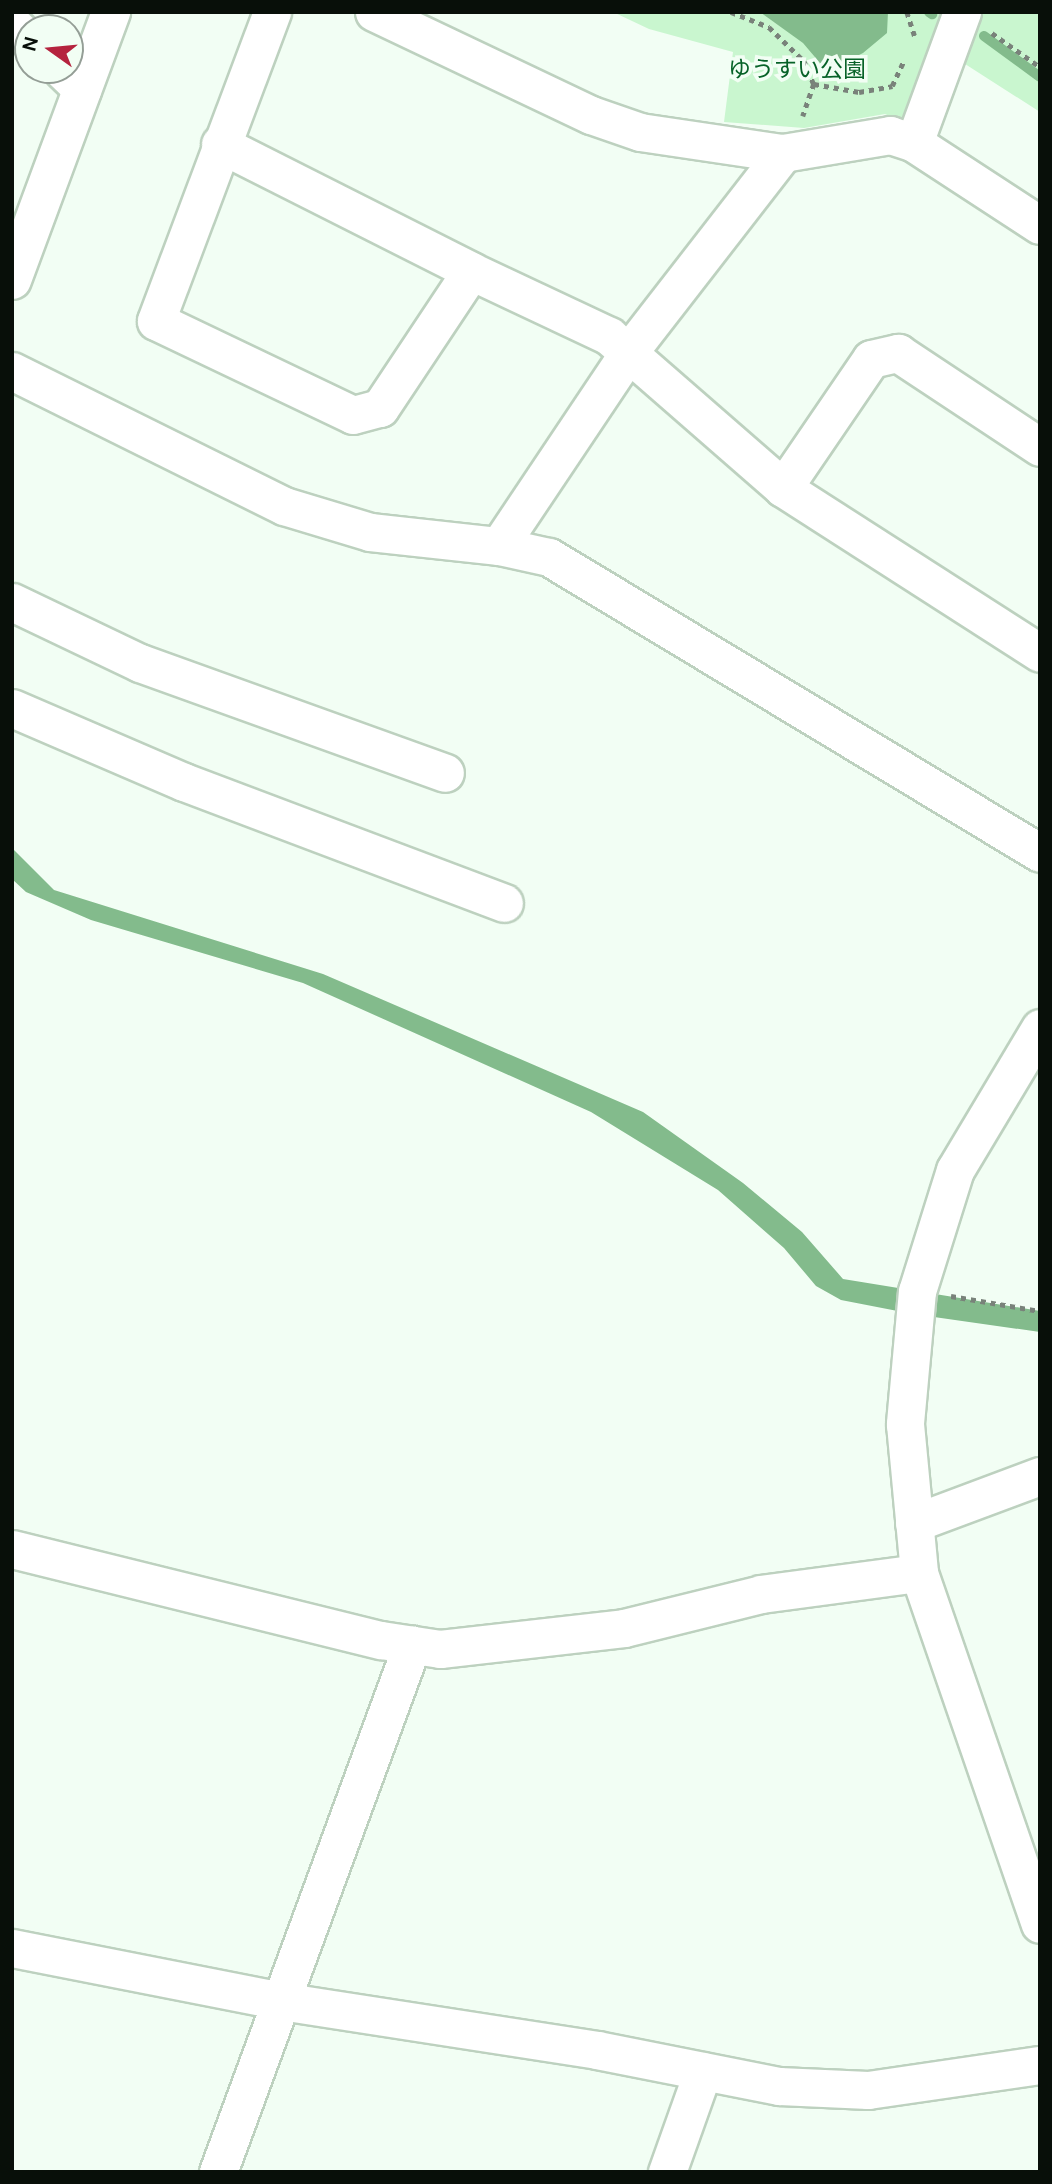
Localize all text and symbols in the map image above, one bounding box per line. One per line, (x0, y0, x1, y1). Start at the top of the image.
north arrow (14, 14, 84, 84)
text: N (16, 34, 44, 54)
park label: ゆうすい公園 (728, 55, 866, 83)

